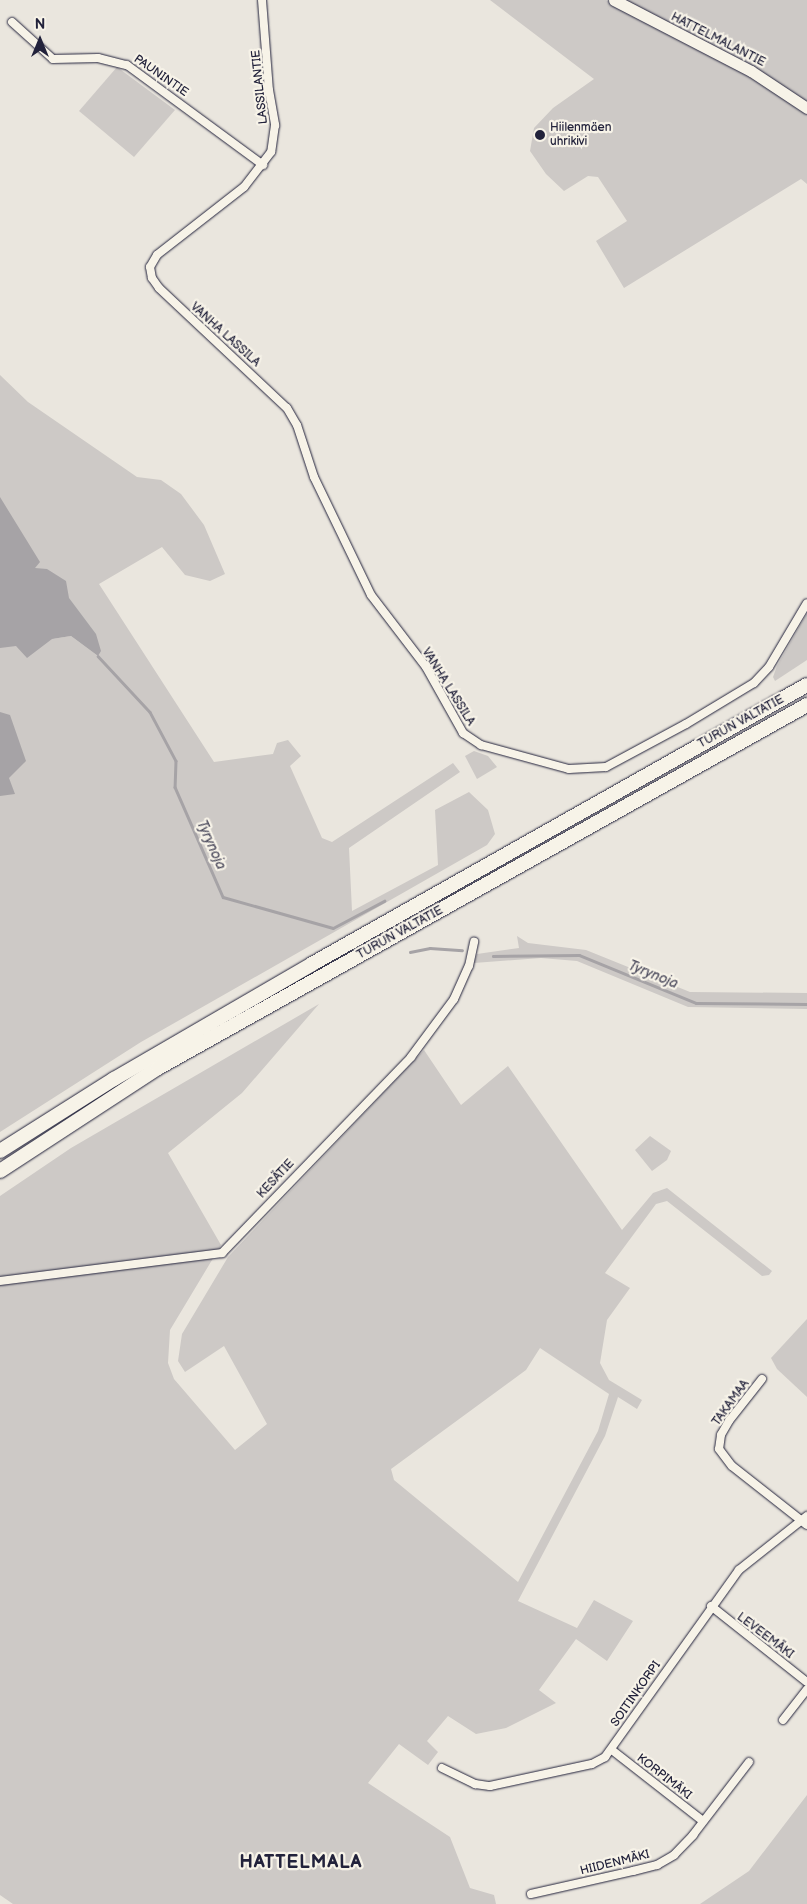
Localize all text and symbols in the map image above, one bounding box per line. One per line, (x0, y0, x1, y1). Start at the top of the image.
street label: HATTELMALANTIE (668, 10, 768, 70)
north arrow (15, 15, 65, 65)
text: N (35, 16, 45, 33)
street label: LASSILANTIE (249, 49, 271, 125)
street label: PAUNINTIE (131, 52, 191, 100)
place label: Hiilenmäen uhrikivi (550, 121, 611, 149)
marker: Hiilenmäen uhrikivi (534, 129, 546, 141)
street label: VANHA LASSILA (187, 300, 263, 370)
street label: VANHA LASSILA (418, 646, 478, 728)
street label: TURUN VALTATIE (695, 692, 787, 752)
water label: Tyrynoja (193, 818, 229, 872)
street label: TURUN VALTATIE (354, 903, 446, 963)
water label: Tyrynoja (626, 957, 680, 993)
street label: KESÄTIE (254, 1157, 298, 1201)
street label: TAKAMAA (709, 1377, 753, 1429)
street label: LEVEEMÄKI (734, 1610, 796, 1662)
street label: SOITINKORPI (608, 1658, 664, 1730)
street label: KORPIMÄKI (634, 1751, 694, 1803)
street label: HIIDENMÄKI (579, 1847, 651, 1879)
district label: HATTELMALA (238, 1852, 364, 1874)

